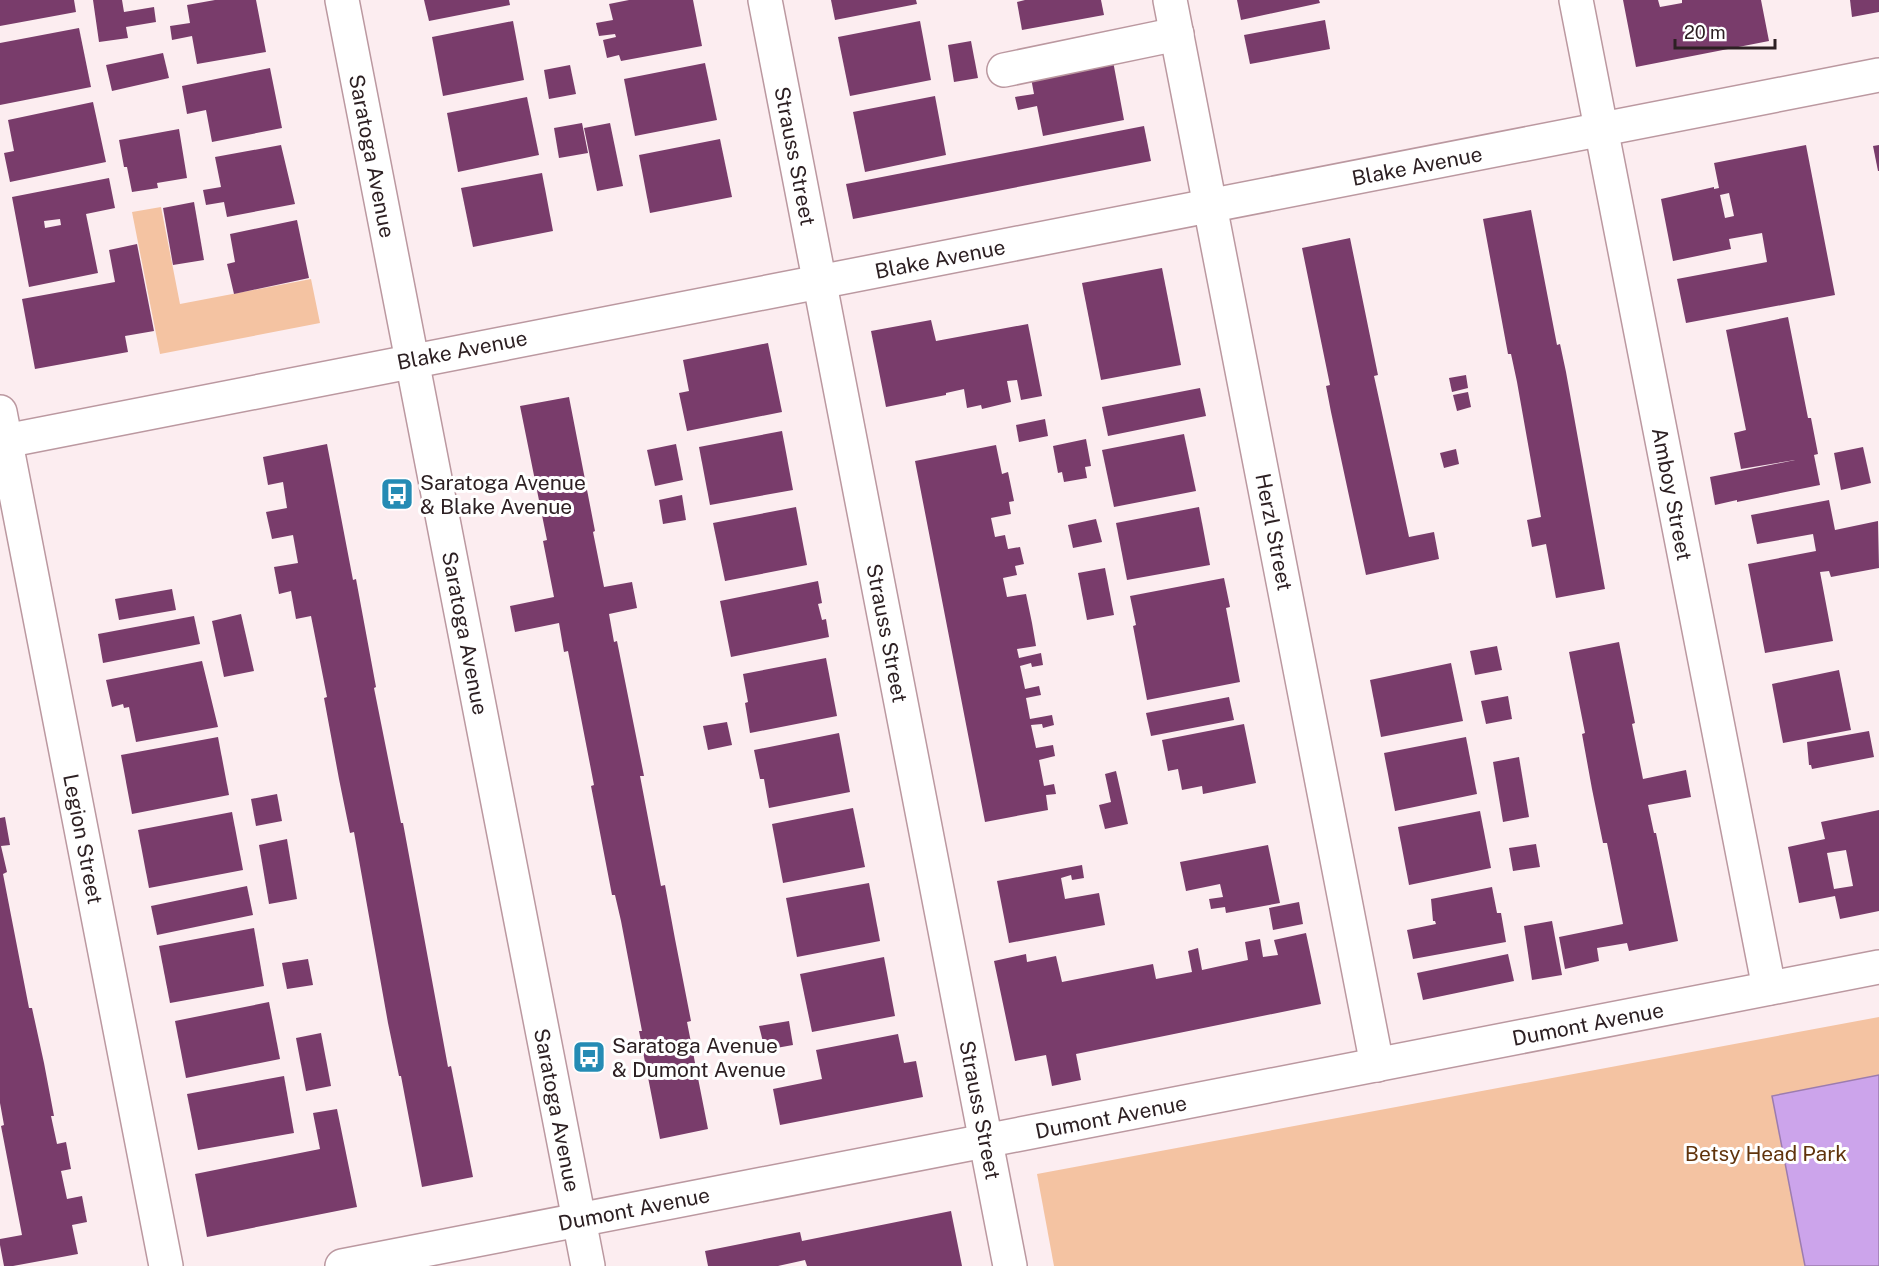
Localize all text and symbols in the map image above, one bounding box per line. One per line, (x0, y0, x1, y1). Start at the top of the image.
scale bar (1675, 12, 1776, 50)
text: 20 m (1684, 22, 1726, 43)
street label: Saratoga Avenue (344, 72, 400, 240)
street label: Strauss Street (769, 84, 821, 228)
street label: Blake Avenue (1350, 141, 1484, 191)
street label: Blake Avenue (873, 234, 1007, 284)
street label: Blake Avenue (395, 325, 529, 375)
street label: Amboy Street (1647, 425, 1697, 563)
place label: Saratoga Avenue & Blake Avenue (420, 470, 586, 519)
street label: Herzl Street (1250, 471, 1298, 593)
bus stop icon: Saratoga Avenue & Blake Avenue (379, 476, 415, 512)
street label: Saratoga Avenue (437, 549, 493, 717)
street label: Strauss Street (861, 561, 913, 705)
street label: Legion Street (58, 772, 108, 906)
street label: Dumont Avenue (1510, 997, 1666, 1051)
street label: Saratoga Avenue (529, 1026, 585, 1194)
place label: Saratoga Avenue & Dumont Avenue (612, 1033, 786, 1082)
street label: Strauss Street (954, 1038, 1006, 1182)
bus stop icon: Saratoga Avenue & Dumont Avenue (571, 1039, 607, 1075)
street label: Dumont Avenue (1033, 1090, 1189, 1144)
park label: Betsy Head Park (1685, 1141, 1847, 1166)
street label: Dumont Avenue (556, 1182, 712, 1236)

